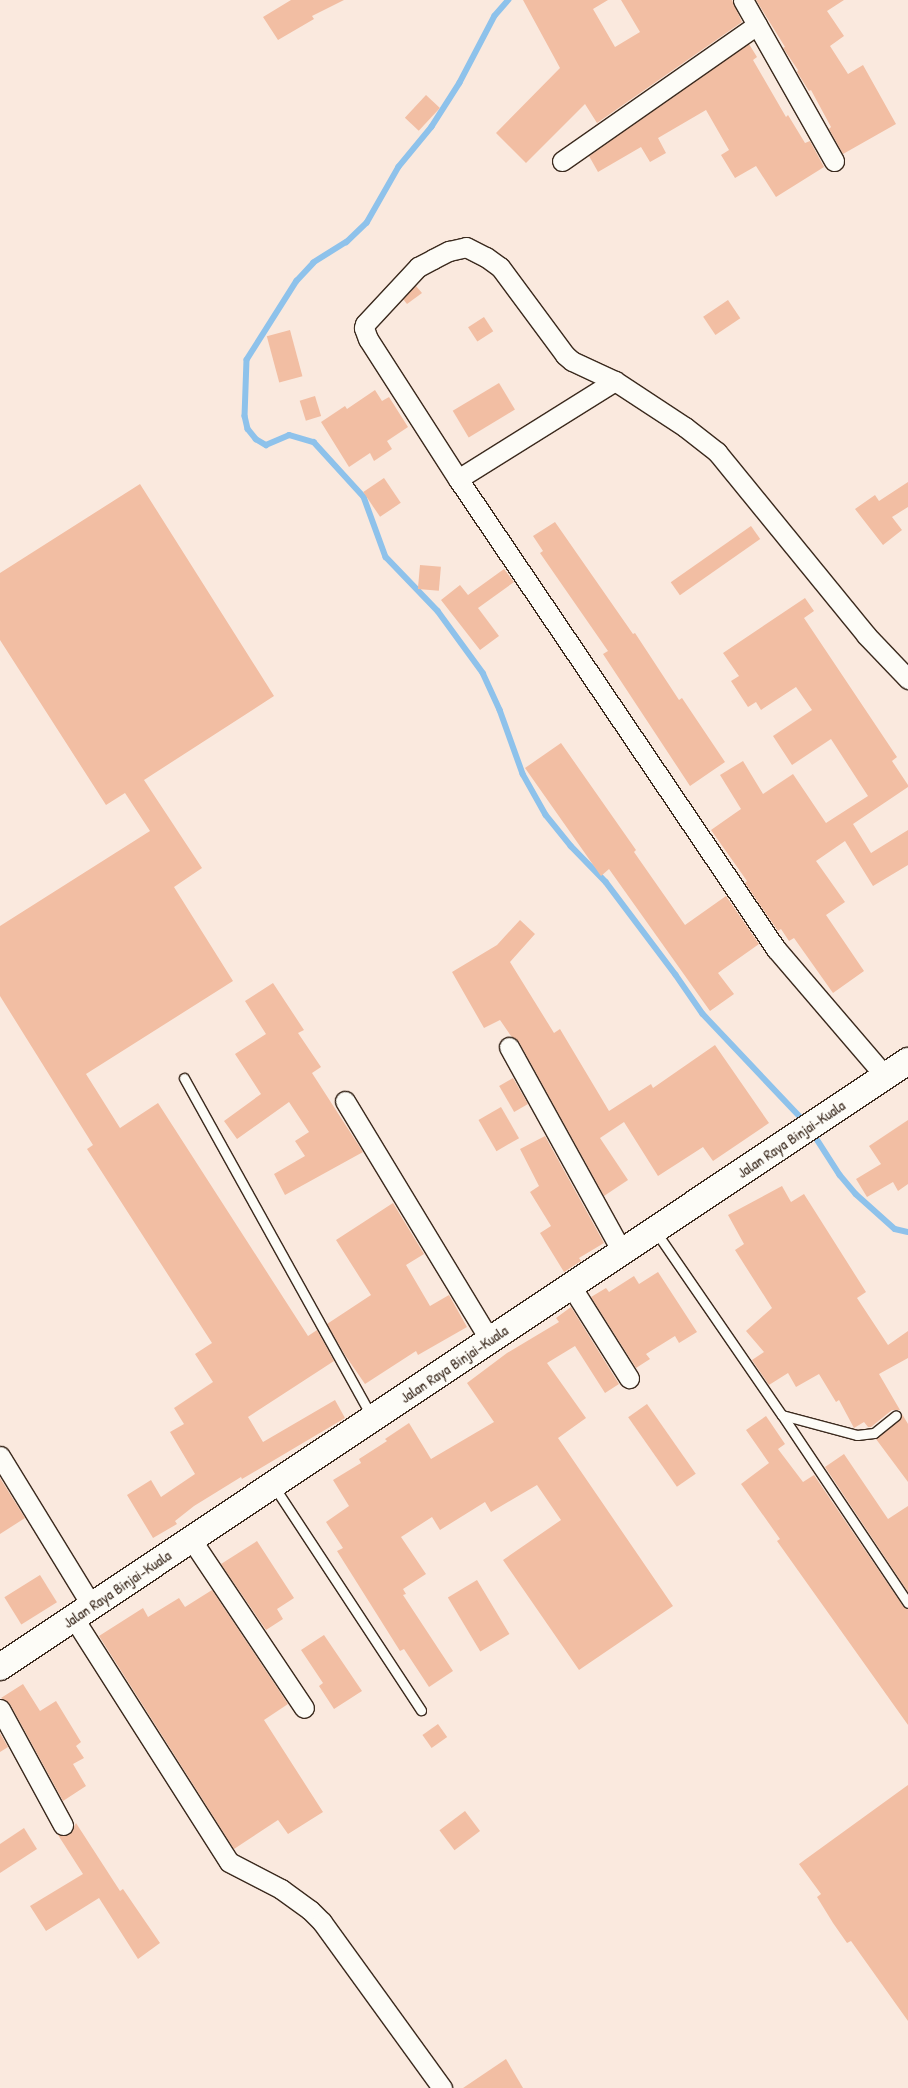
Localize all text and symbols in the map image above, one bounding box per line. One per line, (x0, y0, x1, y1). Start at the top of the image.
street label: Jalan Raya Binjai-Kuala (734, 1096, 848, 1182)
street label: Jalan Raya Binjai-Kuala (397, 1321, 511, 1407)
street label: Jalan Raya Binjai-Kuala (60, 1546, 174, 1632)

